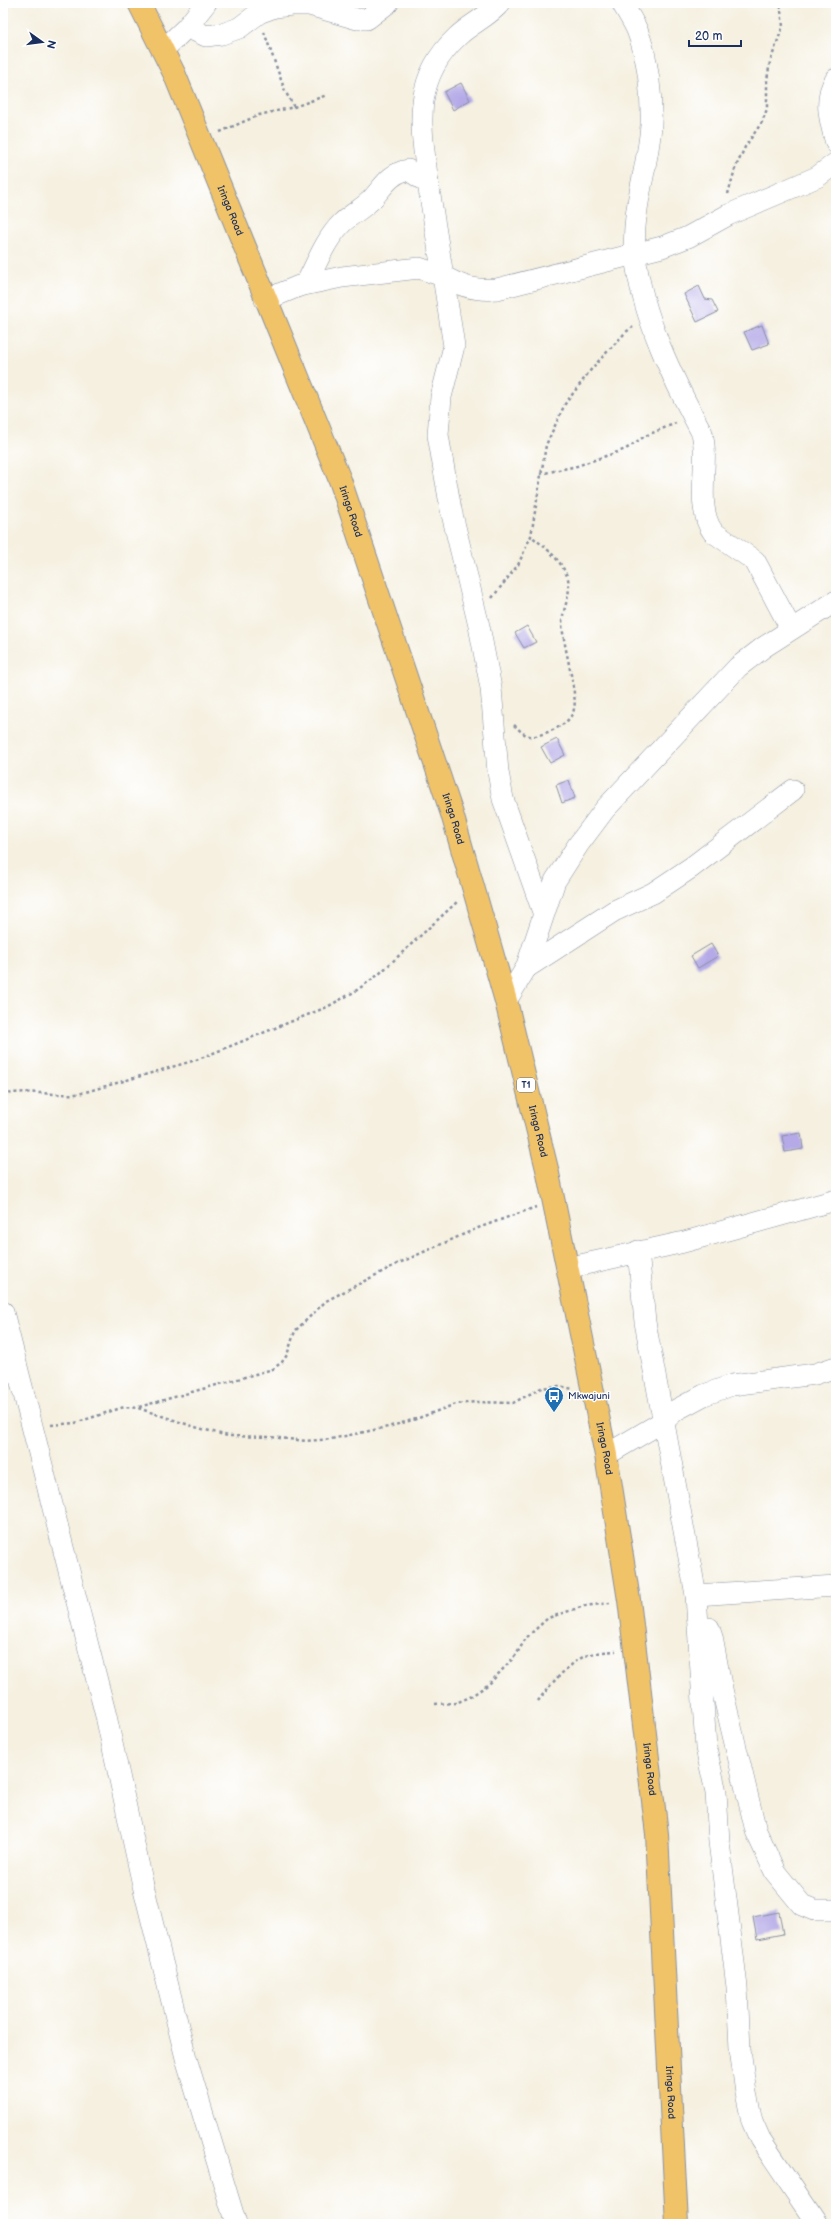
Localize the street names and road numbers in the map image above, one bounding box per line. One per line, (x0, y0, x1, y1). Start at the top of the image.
street label: Iringa Road (215, 184, 246, 238)
street label: Iringa Road (336, 484, 365, 539)
street label: Iringa Road (439, 792, 467, 846)
road number: T1 (517, 1078, 535, 1092)
street label: Iringa Road (526, 1104, 550, 1159)
street label: Iringa Road (593, 1421, 615, 1476)
street label: Iringa Road (640, 1742, 658, 1797)
street label: Iringa Road (663, 2066, 678, 2120)

